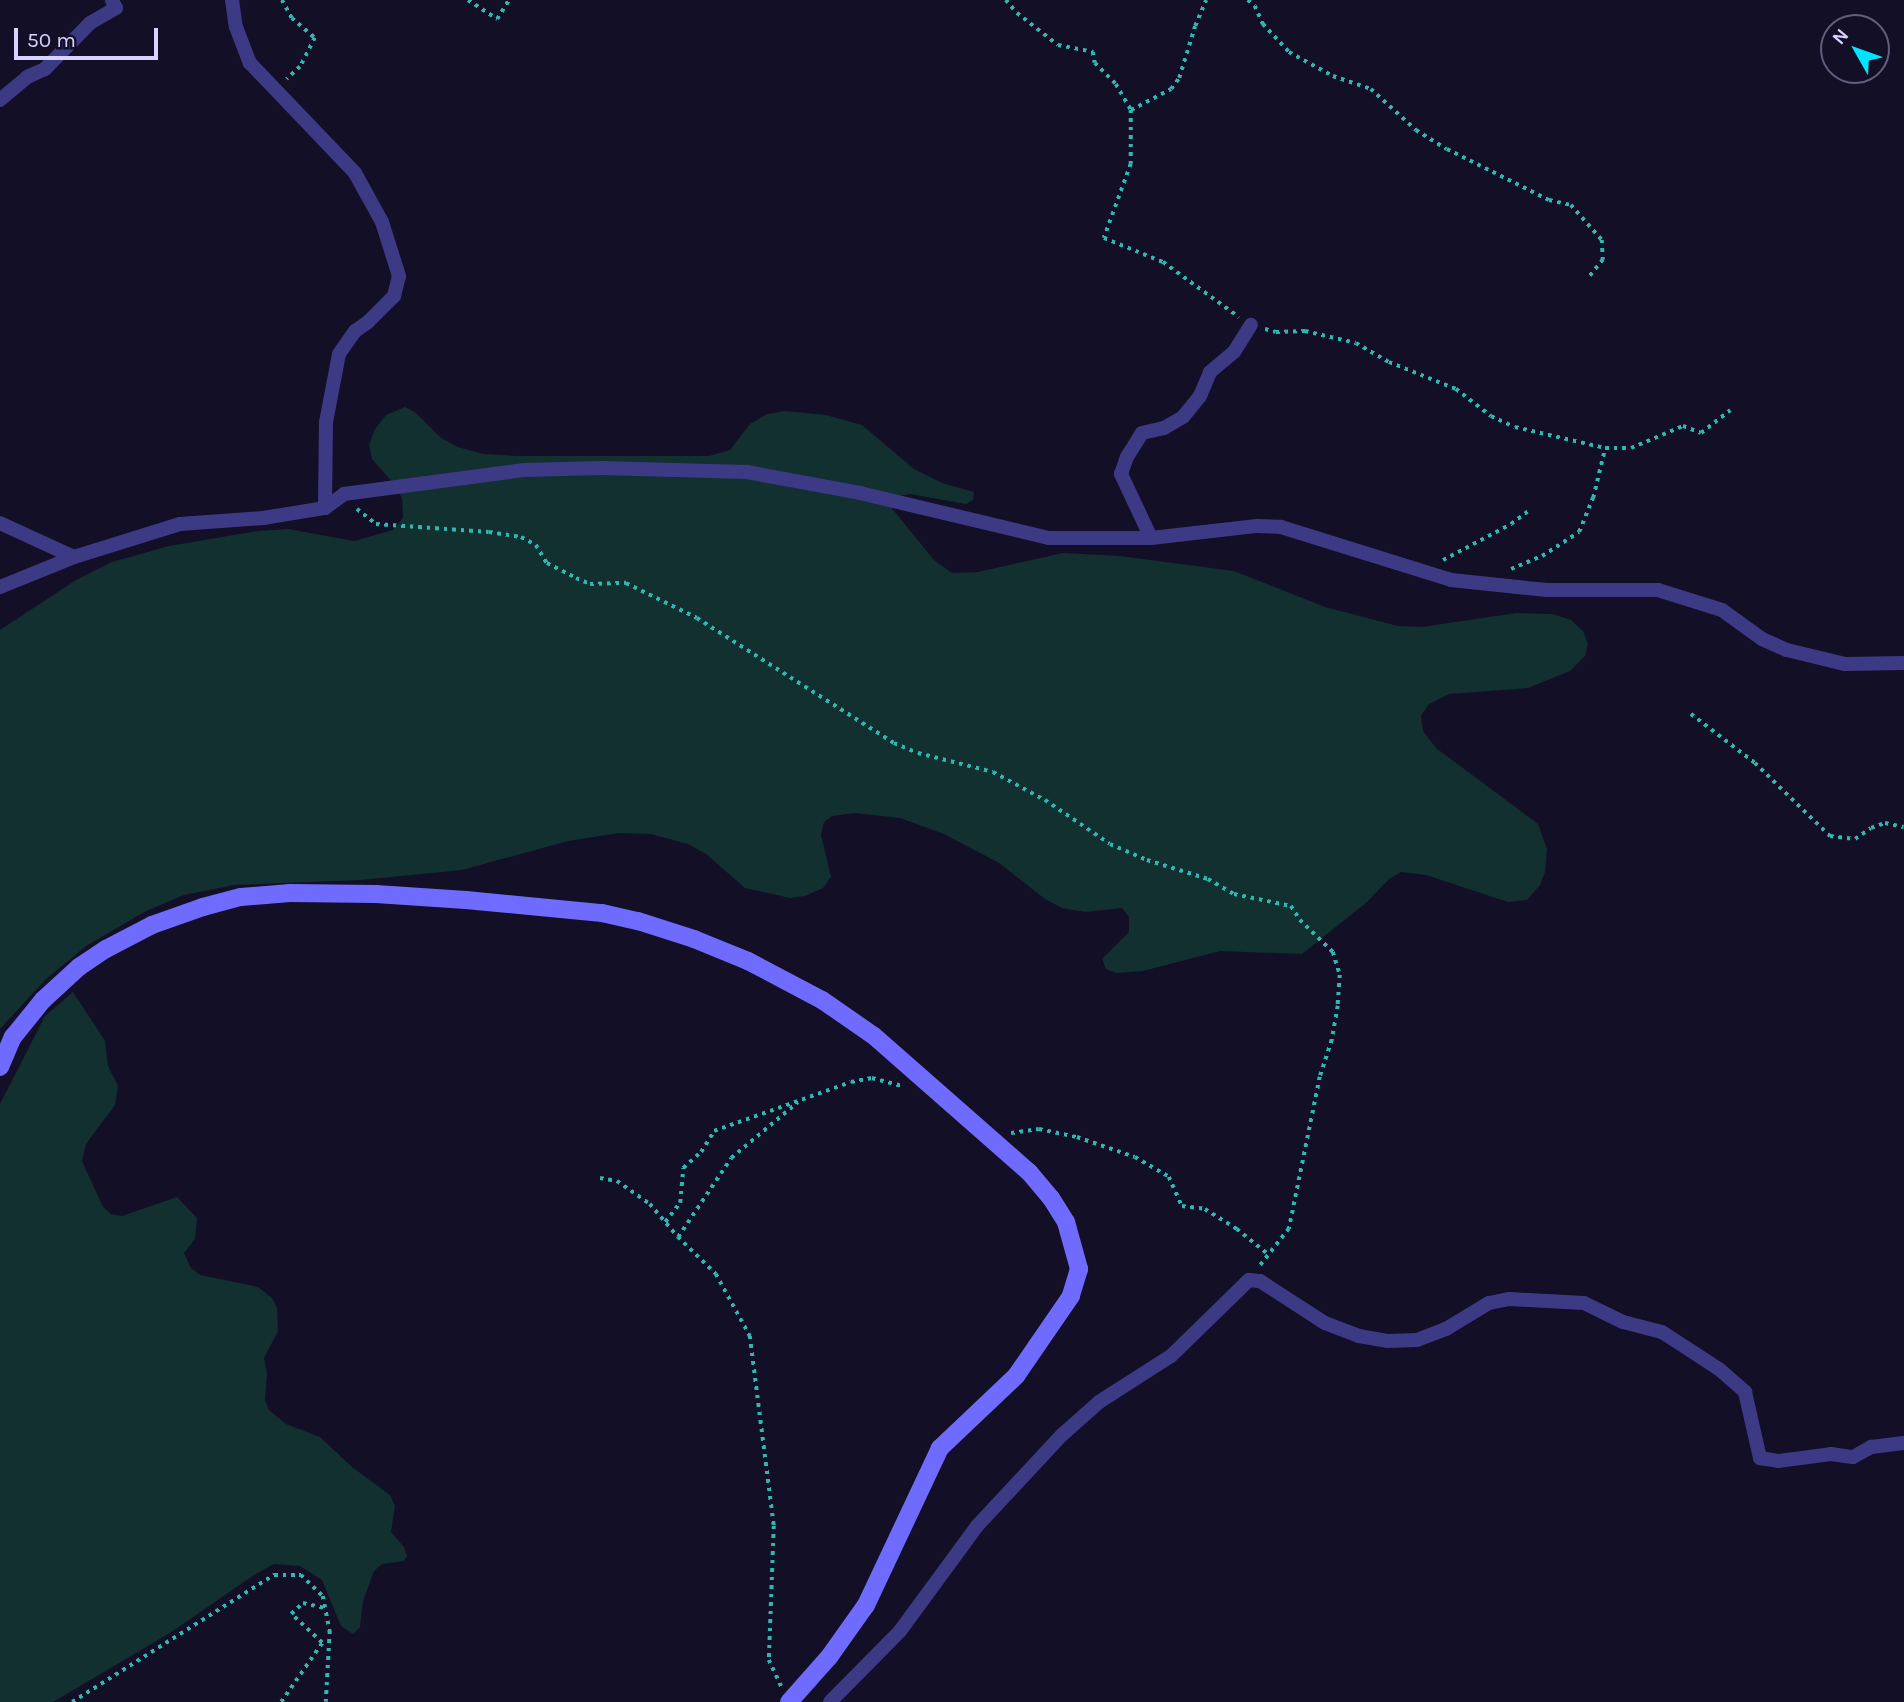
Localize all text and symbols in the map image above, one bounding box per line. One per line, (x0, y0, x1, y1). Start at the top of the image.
scale bar (18, 14, 161, 58)
north arrow (1820, 14, 1890, 84)
text: N (1828, 24, 1853, 49)
text: 50 m (27, 28, 76, 52)

